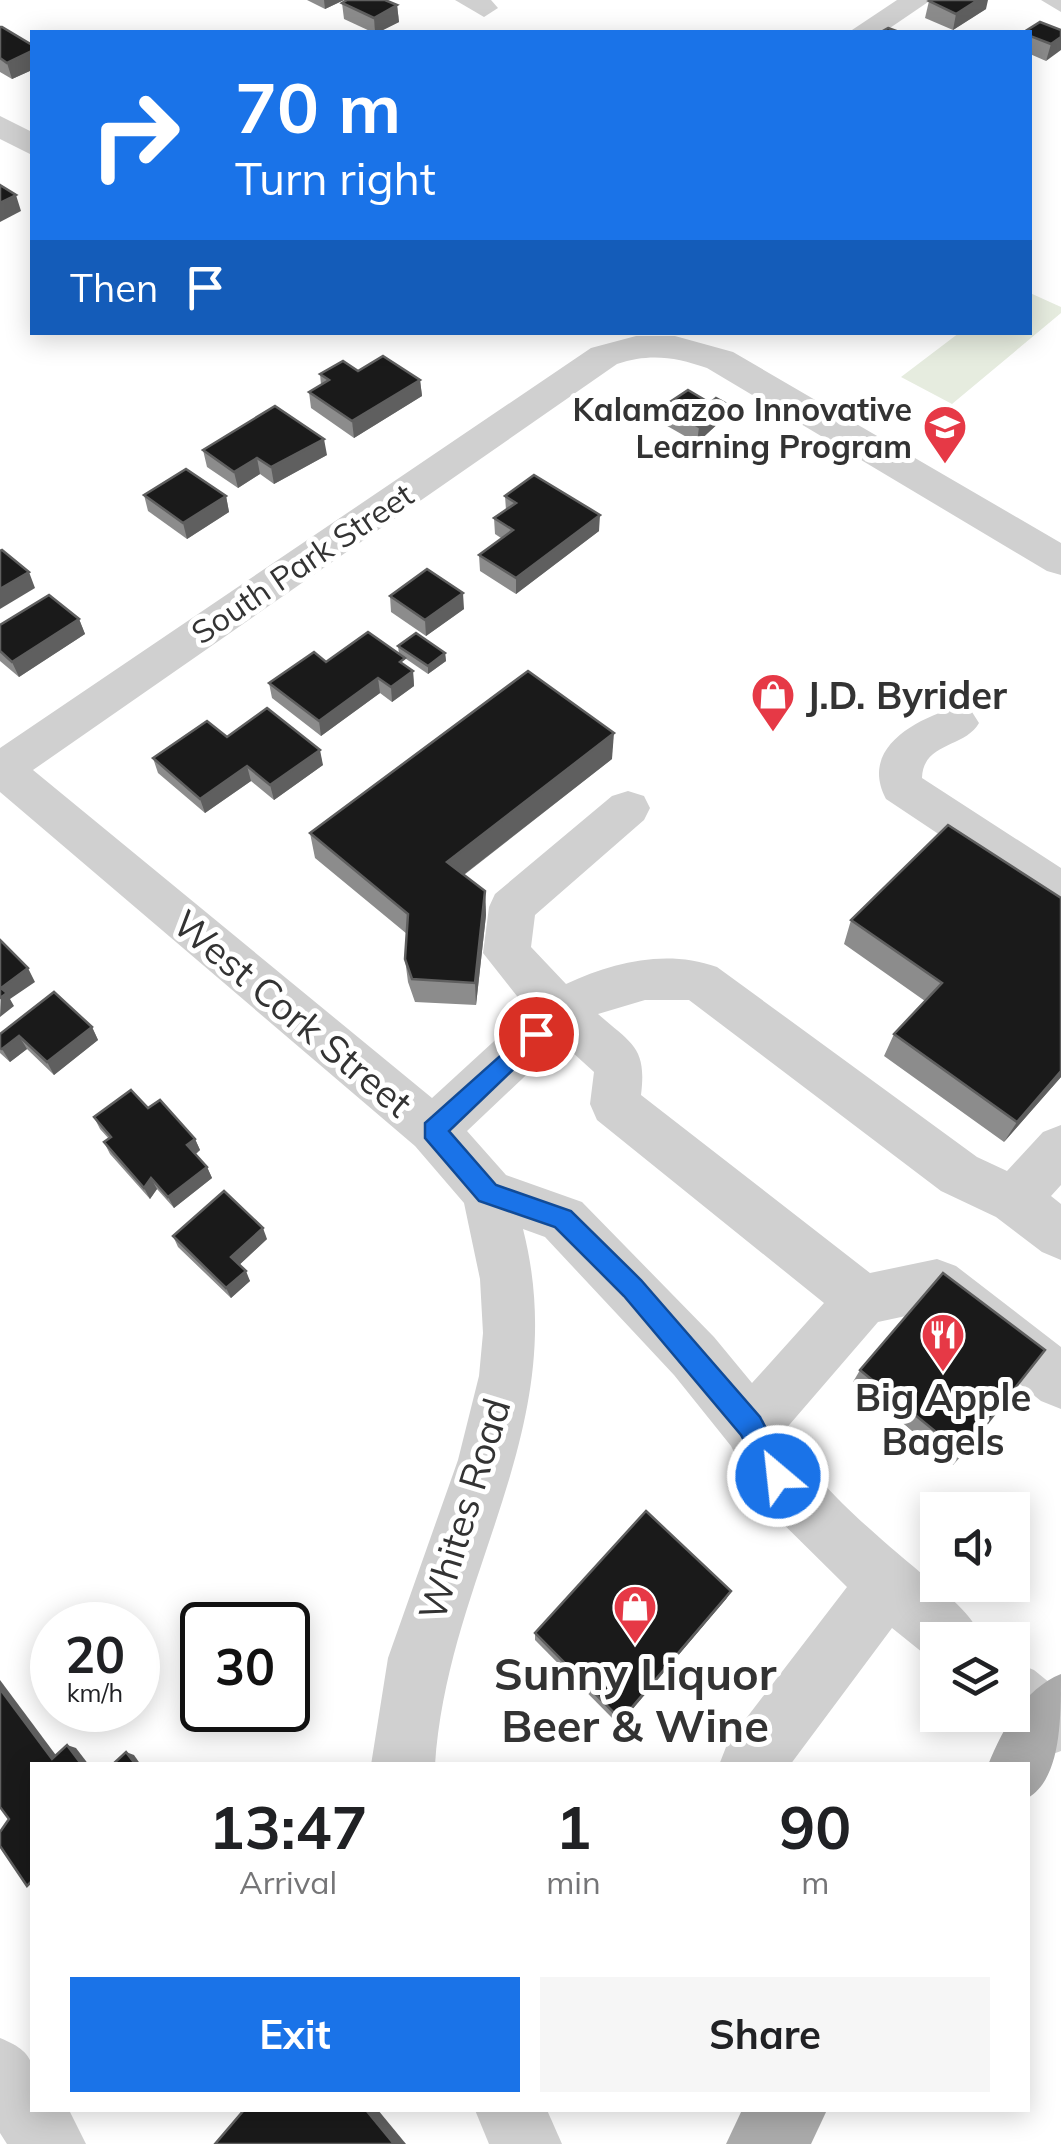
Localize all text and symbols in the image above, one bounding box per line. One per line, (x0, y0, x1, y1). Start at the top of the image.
text: 70 m (235, 63, 401, 151)
icon: right (70, 70, 200, 200)
text: Turn right (235, 150, 436, 206)
icon: arrive (178, 260, 233, 315)
text: Then (70, 264, 158, 312)
place label: Kalamazoo Innovative Learning Program (573, 389, 912, 466)
school or university icon: Kalamazoo Innovative Learning Program (922, 404, 968, 465)
street label: South Park Street (183, 474, 421, 652)
place label: J.D. Byrider (806, 671, 1007, 719)
shop icon: J.D. Byrider (750, 672, 796, 733)
street label: West Cork Street (164, 899, 422, 1127)
pin (494, 992, 579, 1077)
icon: arrive (509, 1007, 564, 1062)
restaurant icon: Big Apple Bagels (920, 1312, 966, 1373)
place label: Big Apple Bagels (855, 1373, 1031, 1465)
street label: Whites Road (408, 1392, 520, 1626)
position arrow (726, 1424, 830, 1528)
map controls (920, 1492, 1030, 1732)
button: sound (920, 1492, 1030, 1602)
shop icon: Sunny Liquor Beer & Wine (612, 1584, 658, 1645)
speed limit sign: 30 (180, 1602, 310, 1732)
button: layers (920, 1622, 1030, 1732)
text: 20 (65, 1623, 125, 1686)
place label: Sunny Liquor Beer & Wine (494, 1645, 777, 1753)
text: km/h (67, 1677, 123, 1708)
text: 13:47 (209, 1789, 368, 1864)
text: 1 (555, 1789, 591, 1864)
text: 90 (779, 1789, 851, 1864)
text: Arrival (239, 1862, 337, 1902)
text: min (546, 1862, 601, 1902)
text: m (801, 1862, 829, 1902)
button: Exit (70, 1977, 520, 2092)
button: Share (540, 1977, 990, 2092)

